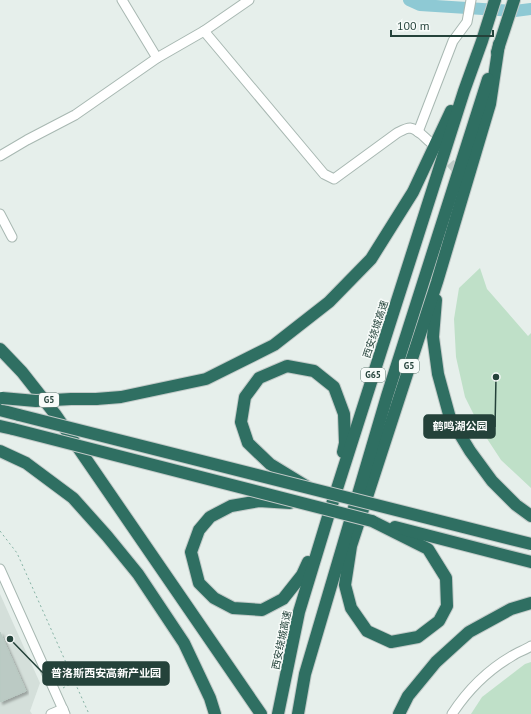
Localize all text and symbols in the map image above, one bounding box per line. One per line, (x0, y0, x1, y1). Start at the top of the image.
scale bar (391, 12, 493, 38)
text: 100 m (397, 18, 430, 33)
street label: 西安绕城高速 (360, 299, 391, 360)
road number: G5 (399, 359, 419, 373)
road number: G65 (361, 368, 385, 382)
road number: G5 (39, 393, 59, 407)
callout: 鹤鸣湖公园 (424, 415, 495, 438)
text: 鹤鸣湖公园 (433, 419, 488, 433)
street label: 西安绕城高速 (269, 609, 294, 671)
callout: 普洛斯西安高新产业园 (43, 662, 169, 685)
text: 普洛斯西安高新产业园 (51, 666, 161, 680)

